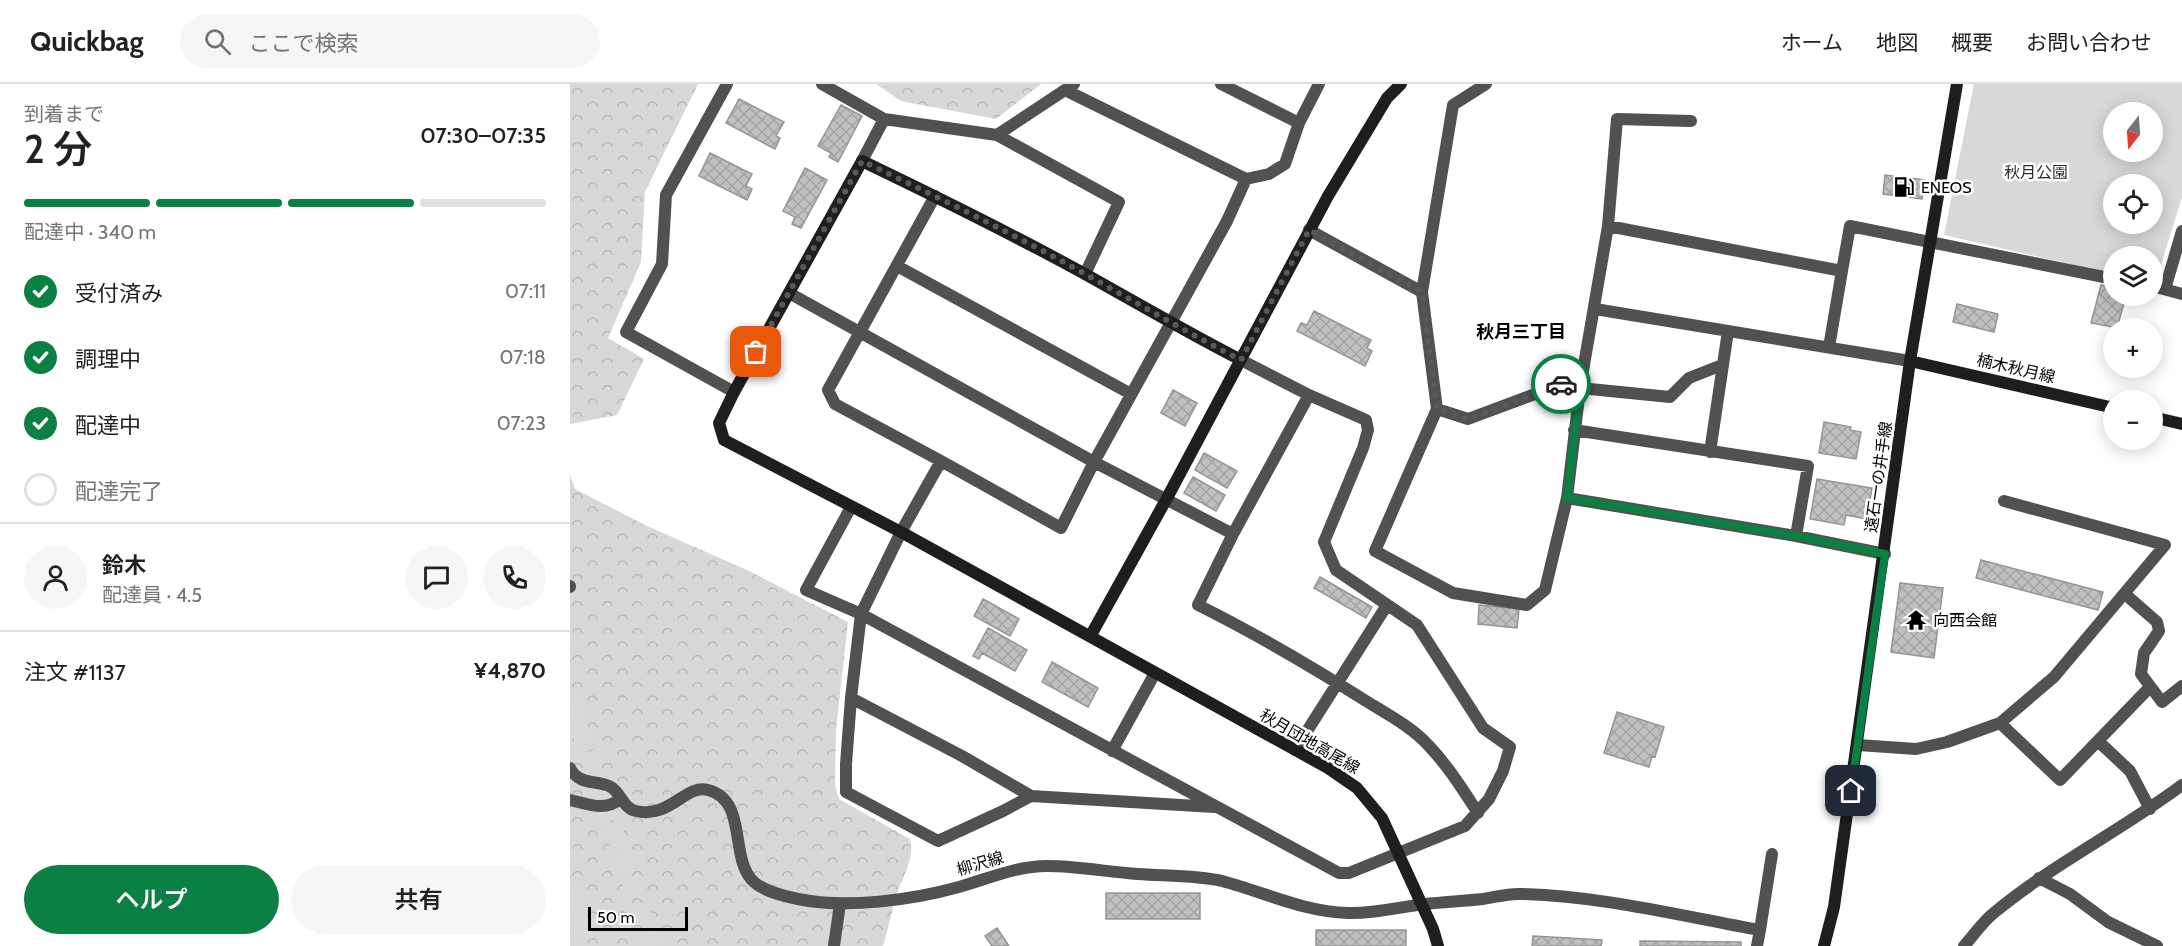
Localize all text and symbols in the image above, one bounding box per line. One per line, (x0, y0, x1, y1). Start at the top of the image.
search box (180, 14, 600, 68)
text: Quickbag (30, 24, 144, 58)
icon: search (201, 25, 234, 58)
text: ここで検索 (249, 30, 359, 57)
text: ホーム (1781, 30, 1843, 55)
text: 地図 (1876, 30, 1918, 55)
text: 概要 (1951, 30, 1993, 55)
text: お問い合わせ (2026, 30, 2152, 55)
text: 到着まで (24, 102, 104, 126)
north arrow (2103, 102, 2163, 162)
map controls (2103, 102, 2163, 450)
text: 07:30–07:35 (420, 122, 546, 149)
text: 2 分 (24, 125, 92, 173)
park label: 秋月公園 (2004, 163, 2068, 182)
button: locate (2103, 174, 2163, 234)
fuel station icon: ENEOS (1892, 175, 1916, 199)
place label: ENEOS (1921, 178, 1971, 197)
text: 配達中 · 340 m (24, 220, 156, 244)
button: layers (2103, 246, 2163, 306)
icon: check (24, 275, 57, 308)
text: 07:11 (505, 279, 546, 303)
text: 受付済み (75, 280, 163, 307)
button: + (2103, 318, 2163, 378)
district label: 秋月三丁目 (1476, 321, 1566, 343)
pin (730, 326, 781, 377)
icon: bag (739, 335, 772, 368)
icon: check (24, 341, 57, 374)
text: 07:18 (499, 345, 546, 369)
text: 調理中 (75, 346, 141, 373)
street label: 楠木秋月線 (1975, 350, 2057, 387)
courier (1531, 354, 1591, 414)
icon: car (1545, 368, 1578, 401)
button: − (2103, 390, 2163, 450)
icon: check (24, 407, 57, 440)
text: 07:23 (497, 411, 546, 435)
text: 配達中 (75, 412, 141, 439)
street label: 遠石一の井手線 (1861, 420, 1896, 534)
text: 配達完了 (75, 478, 163, 505)
button: person (24, 546, 87, 609)
button: chat (405, 546, 468, 609)
button: phone (483, 546, 546, 609)
text: 鈴木 (102, 552, 146, 579)
text: 配達員 · 4.5 (102, 583, 202, 607)
temple icon: 向西会館 (1904, 608, 1928, 632)
place label: 向西会館 (1933, 611, 1997, 630)
text: ¥4,870 (474, 657, 546, 684)
text: 注文 #1137 (24, 659, 126, 686)
street label: 秋月団地高尾線 (1256, 705, 1363, 778)
pin (1825, 765, 1876, 816)
icon: home (1834, 774, 1867, 807)
street label: 柳沢線 (954, 848, 1006, 879)
button: ヘルプ (24, 865, 279, 934)
button: 共有 (291, 865, 546, 934)
scale bar (588, 904, 688, 932)
text: 50 m (597, 908, 634, 927)

